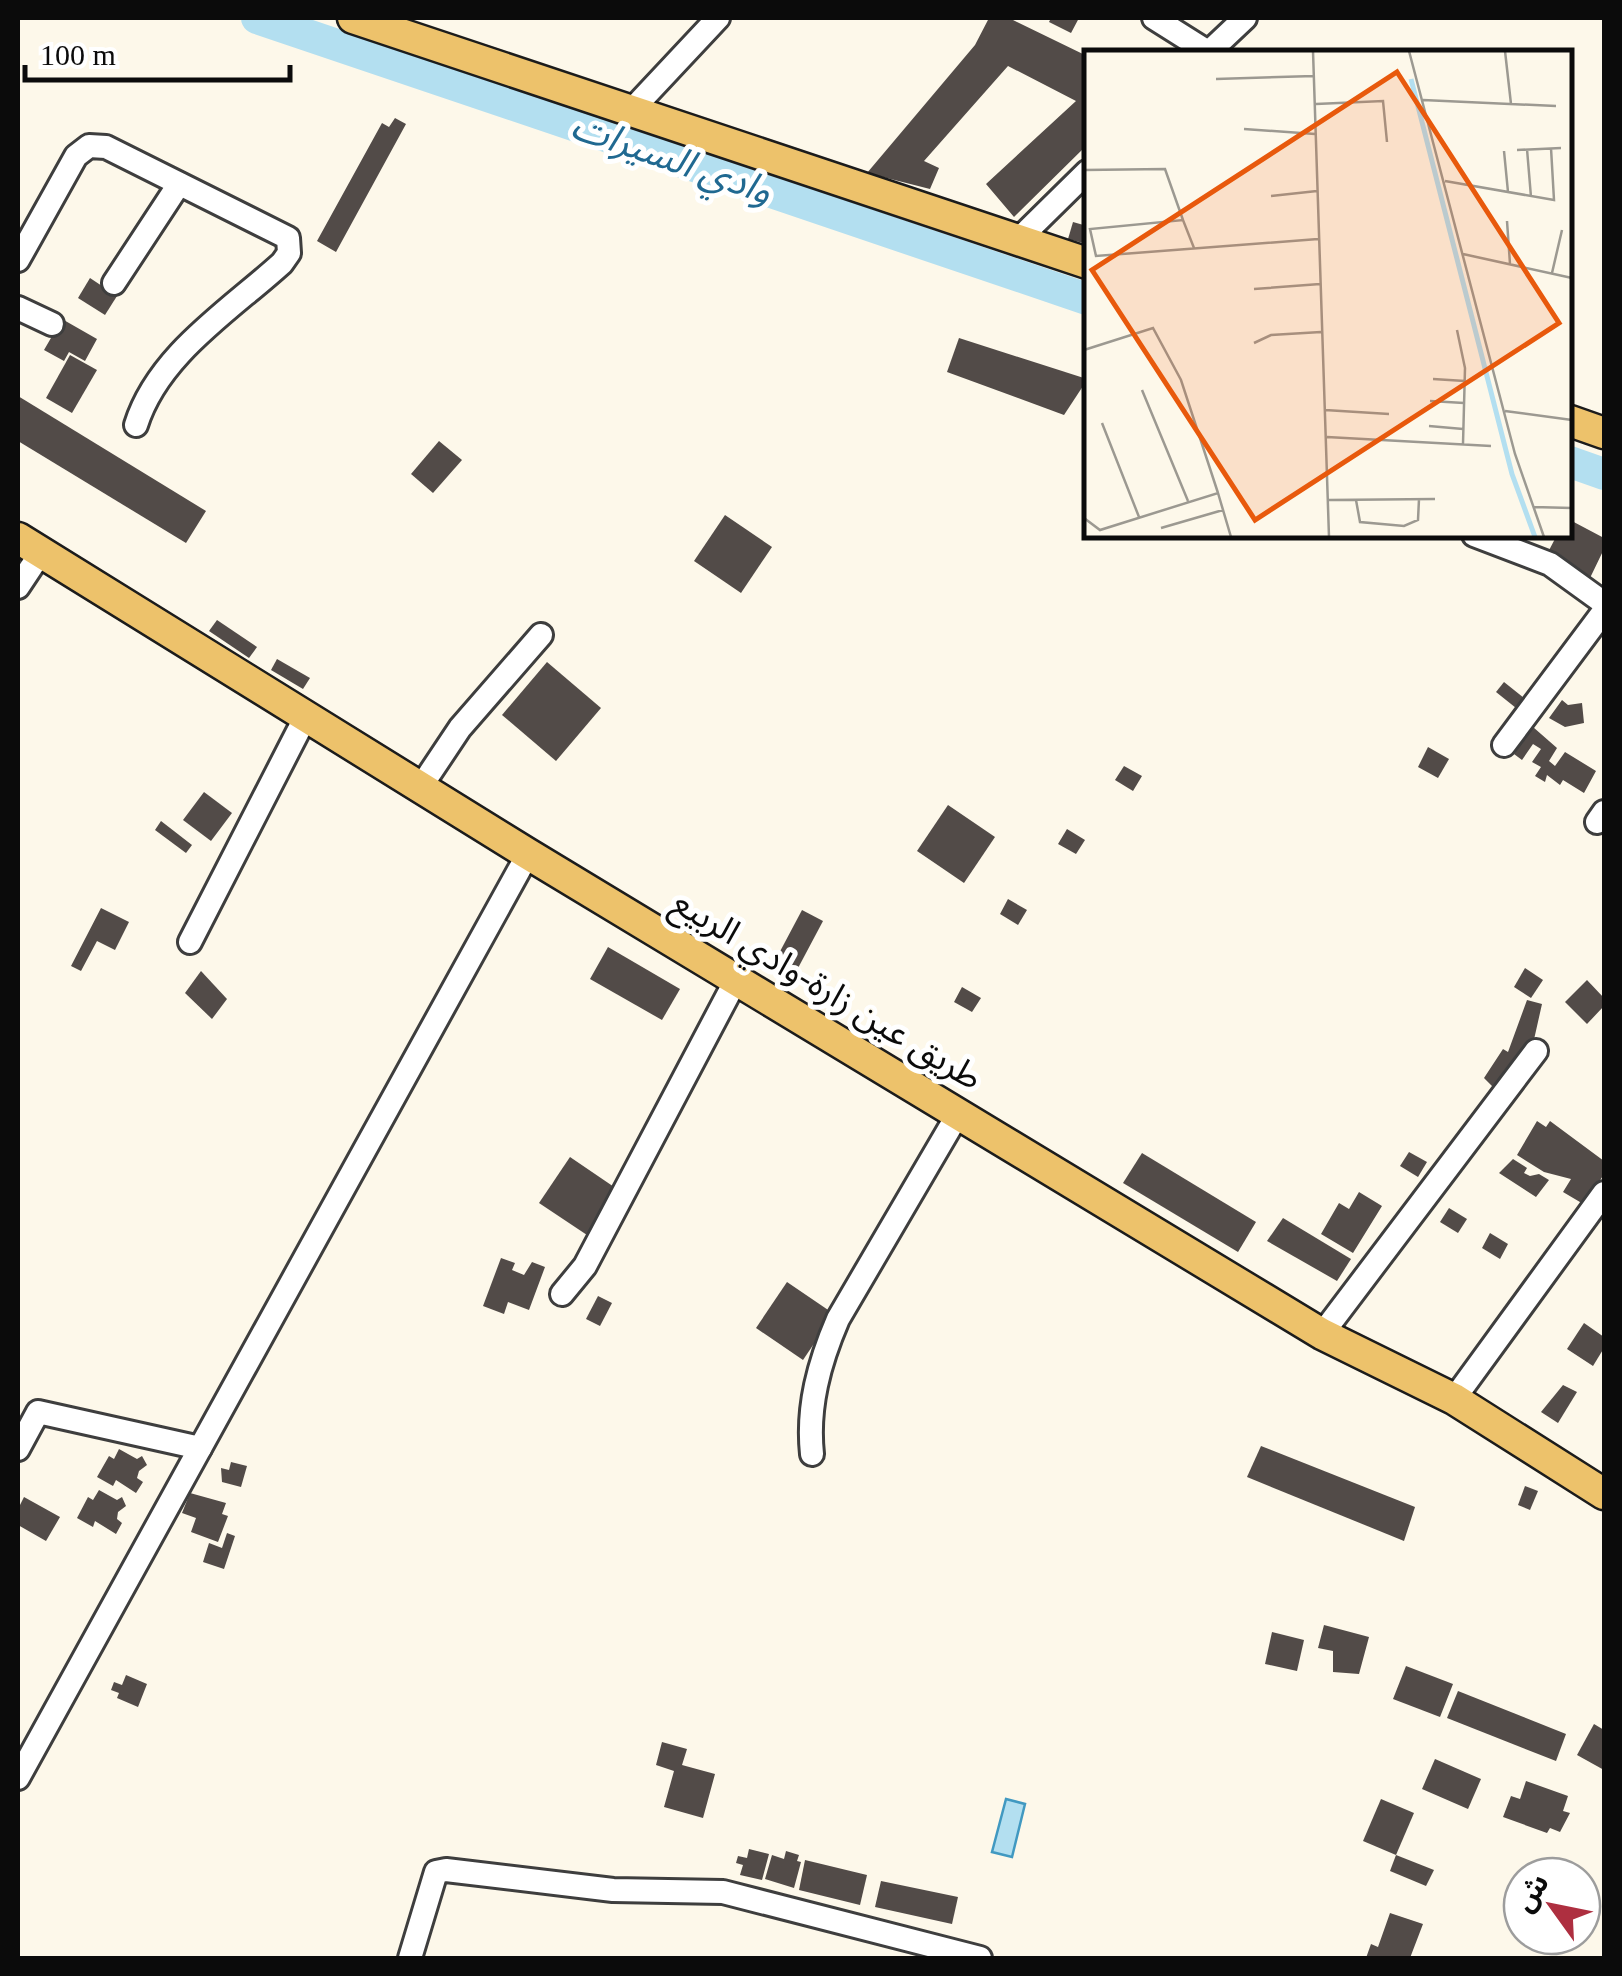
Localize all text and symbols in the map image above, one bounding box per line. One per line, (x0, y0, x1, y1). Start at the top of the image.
scale bar (25, 20, 290, 82)
text: 100 m (40, 38, 116, 71)
inset map (1084, 50, 1572, 538)
water label: وادي السيرات (564, 104, 778, 220)
street label: طريق عين زارة-وادي الربيع (662, 882, 989, 1104)
north arrow (1502, 1856, 1602, 1956)
text: ش (1508, 1868, 1555, 1917)

